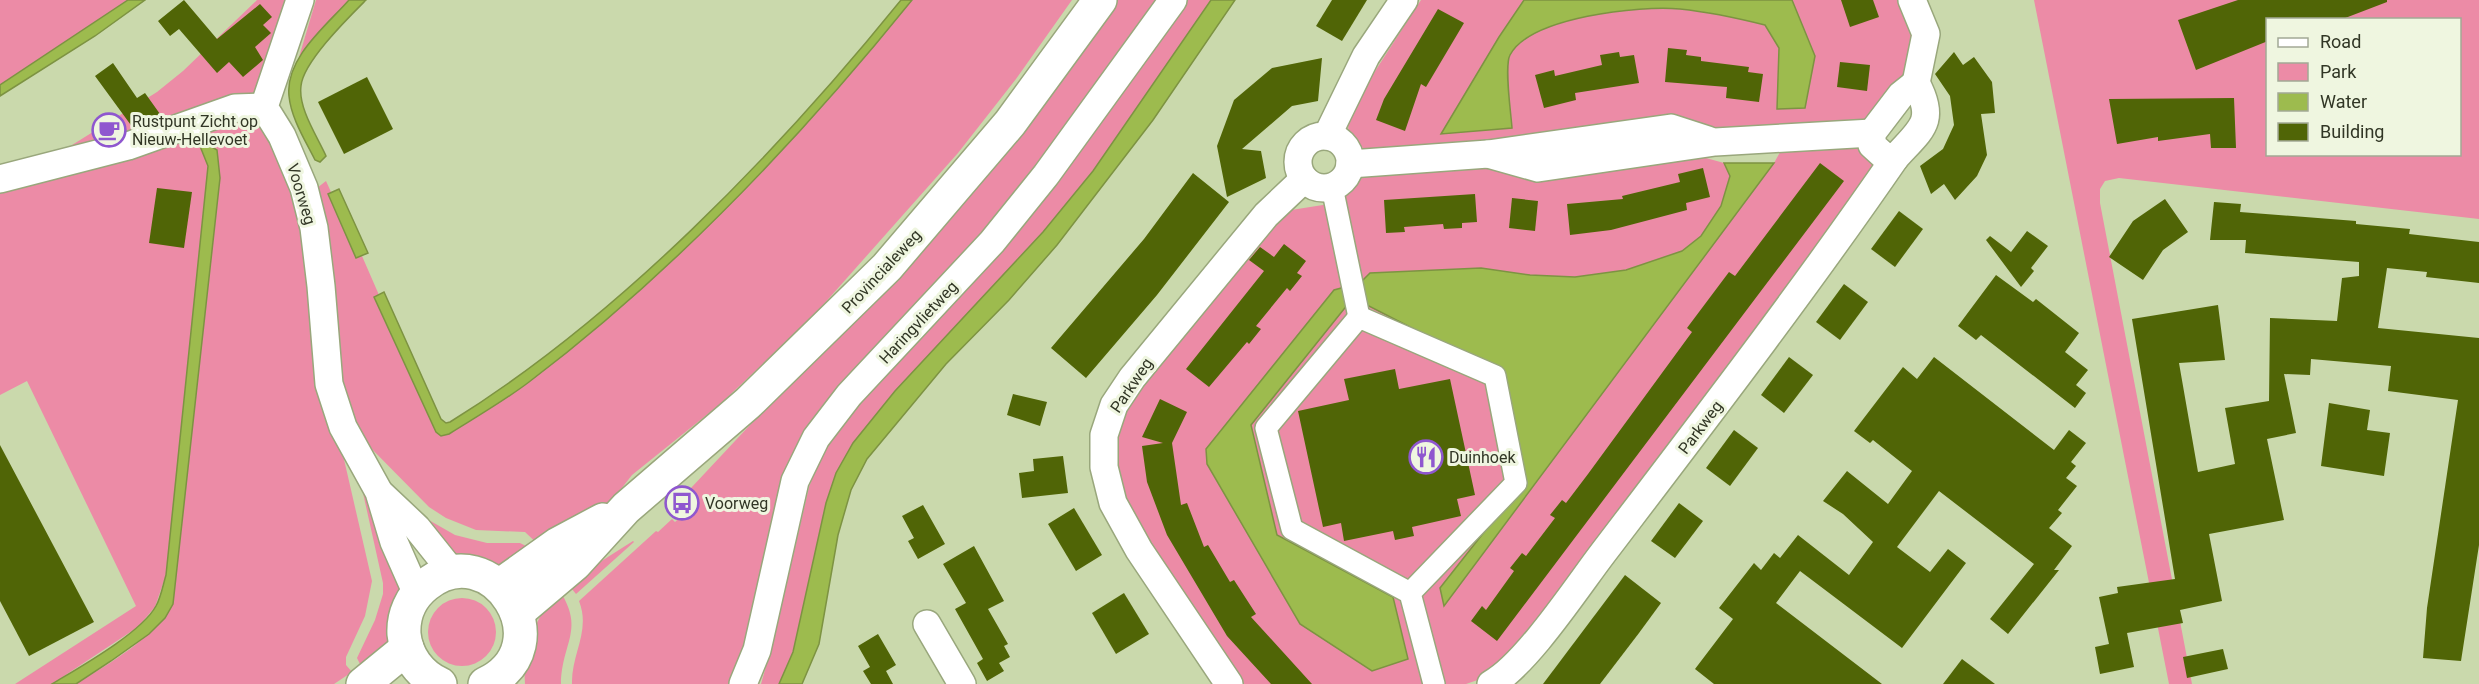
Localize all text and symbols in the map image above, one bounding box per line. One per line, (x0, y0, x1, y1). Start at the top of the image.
legend (2266, 18, 2461, 156)
text: Road (2320, 31, 2361, 52)
text: Park (2320, 61, 2357, 82)
text: Water (2320, 91, 2367, 112)
cafe icon: Rustpunt Zicht op Nieuw-Hellevoet (91, 112, 127, 148)
place label: Rustpunt Zicht op Nieuw-Hellevoet (132, 112, 258, 149)
text: Building (2320, 121, 2384, 142)
street label: Voorweg (283, 161, 320, 227)
street label: Provincialeweg (838, 225, 925, 317)
street label: Haringvlietweg (875, 277, 961, 368)
street label: Parkweg (1106, 354, 1157, 416)
street label: Parkweg (1674, 397, 1727, 458)
restaurant icon: Duinhoek (1408, 439, 1444, 475)
place label: Duinhoek (1449, 448, 1516, 467)
bus stop icon: Voorweg (664, 485, 700, 521)
place label: Voorweg (705, 494, 768, 513)

